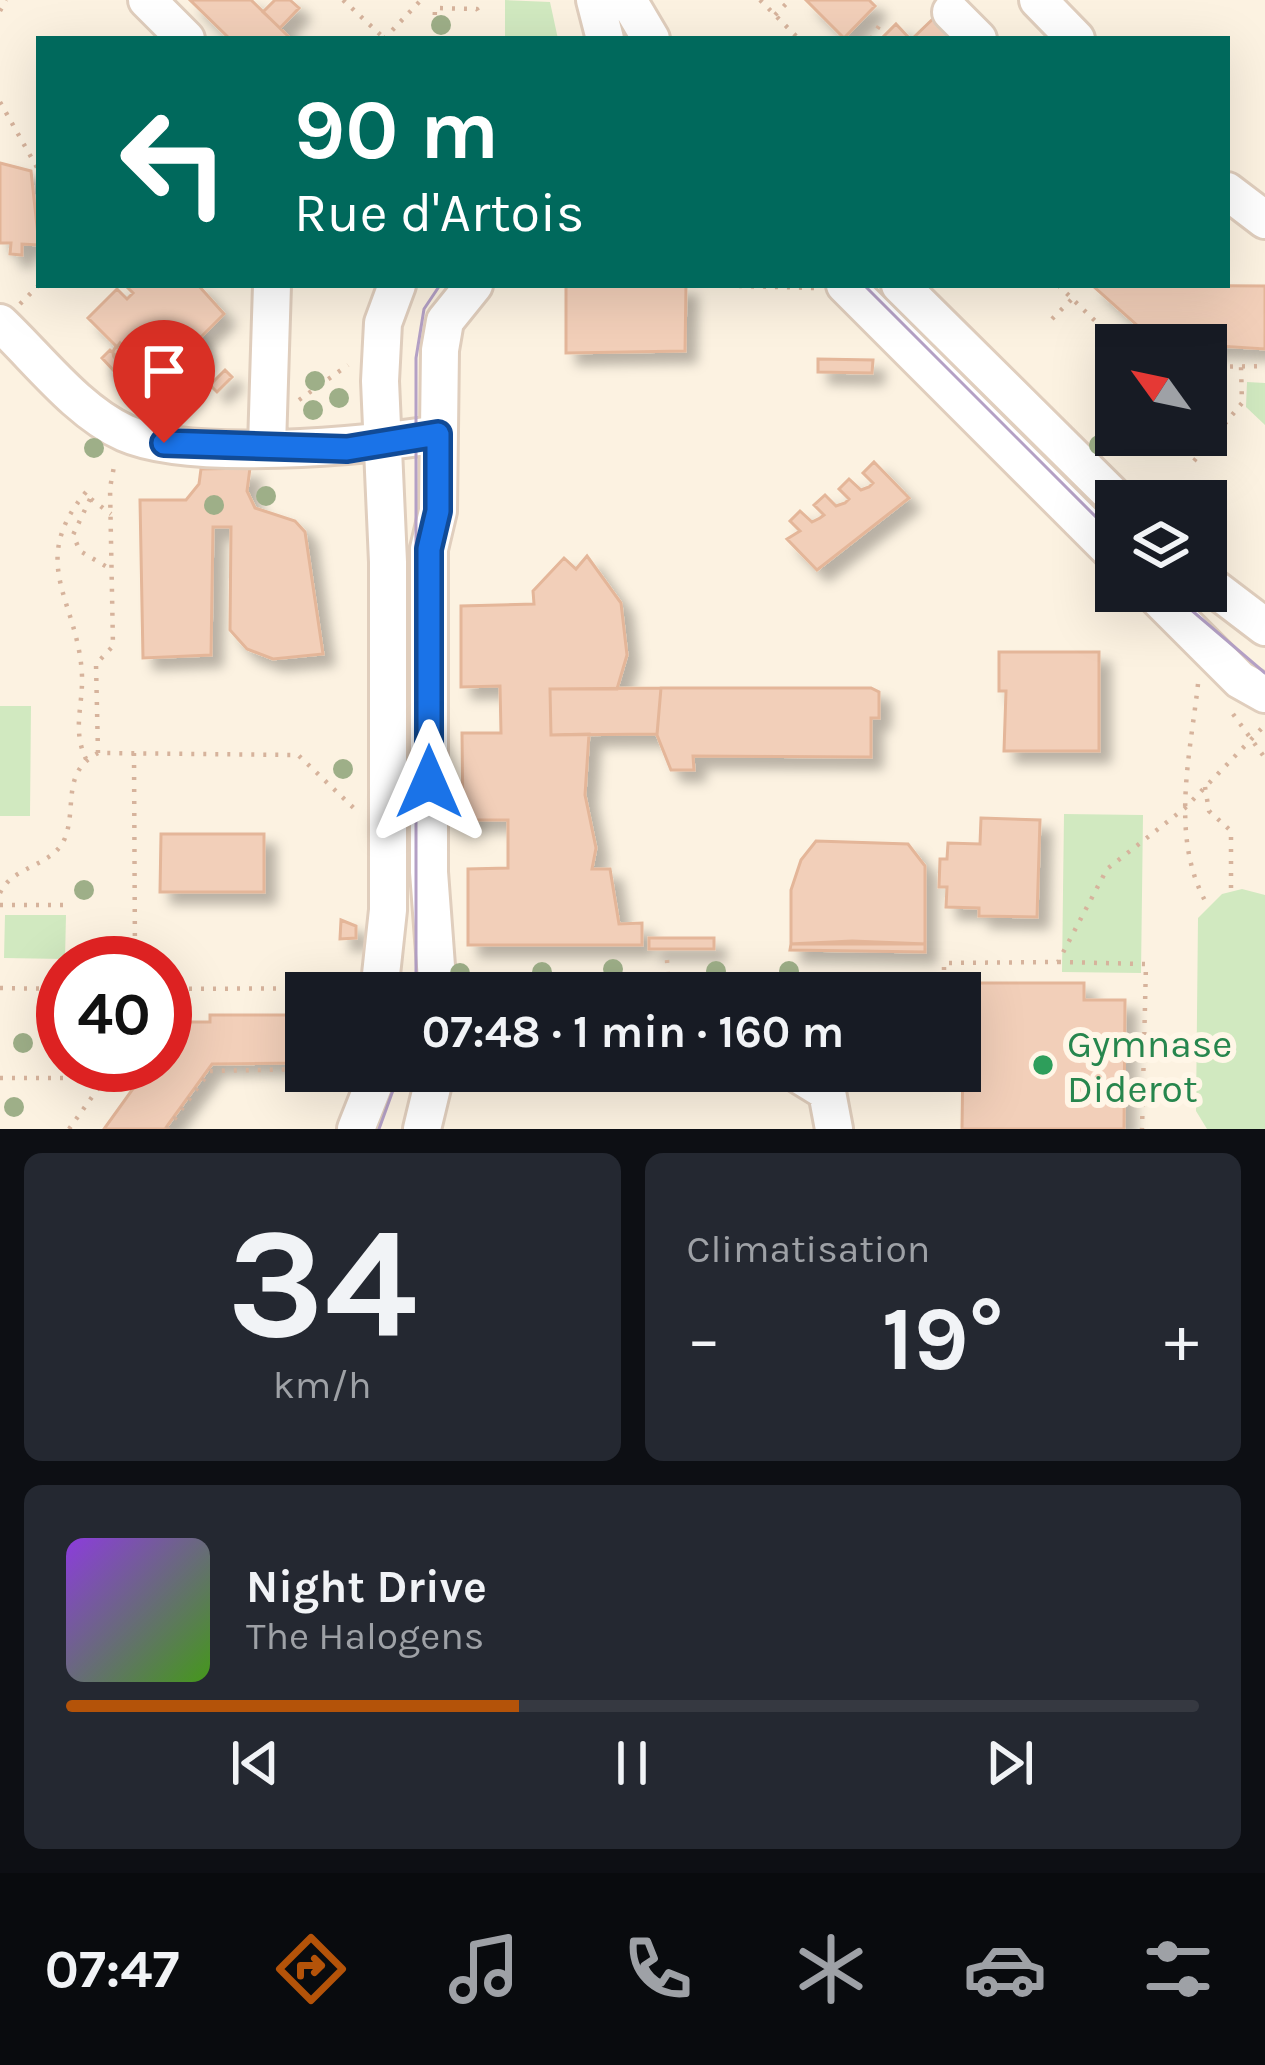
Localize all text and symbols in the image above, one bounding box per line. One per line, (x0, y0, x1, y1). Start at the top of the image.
text: 90 m (294, 81, 499, 179)
icon: left (96, 84, 252, 240)
text: Rue d'Artois (294, 181, 584, 245)
pin (113, 320, 215, 443)
north arrow (1095, 324, 1227, 456)
map controls (1095, 324, 1227, 612)
icon: arrive (131, 338, 197, 404)
button: layers (1095, 480, 1227, 612)
position arrow (366, 719, 492, 845)
speed limit sign: 40 (36, 936, 192, 1092)
text: 07:48 · 1 min · 160 m (422, 1006, 844, 1058)
place label: Gymnase Diderot (1067, 1021, 1232, 1112)
marker: Gymnase Diderot (1030, 1052, 1056, 1078)
text: 34 (227, 1193, 417, 1375)
text: Climatisation (687, 1226, 930, 1272)
text: 19° (882, 1286, 1004, 1392)
text: − (687, 1300, 721, 1378)
text: + (1164, 1300, 1199, 1378)
text: km/h (273, 1362, 372, 1408)
text: Night Drive (246, 1561, 487, 1613)
text: The Halogens (246, 1613, 484, 1659)
icon: previous (222, 1730, 288, 1796)
icon: pause (599, 1730, 665, 1796)
icon: next (977, 1730, 1043, 1796)
icon: directions (269, 1927, 353, 2011)
icon: music (442, 1927, 526, 2011)
icon: phone (616, 1927, 700, 2011)
icon: climate (789, 1927, 873, 2011)
icon: car (963, 1927, 1047, 2011)
icon: filters (1136, 1927, 1220, 2011)
text: 07:47 (45, 1937, 179, 2001)

